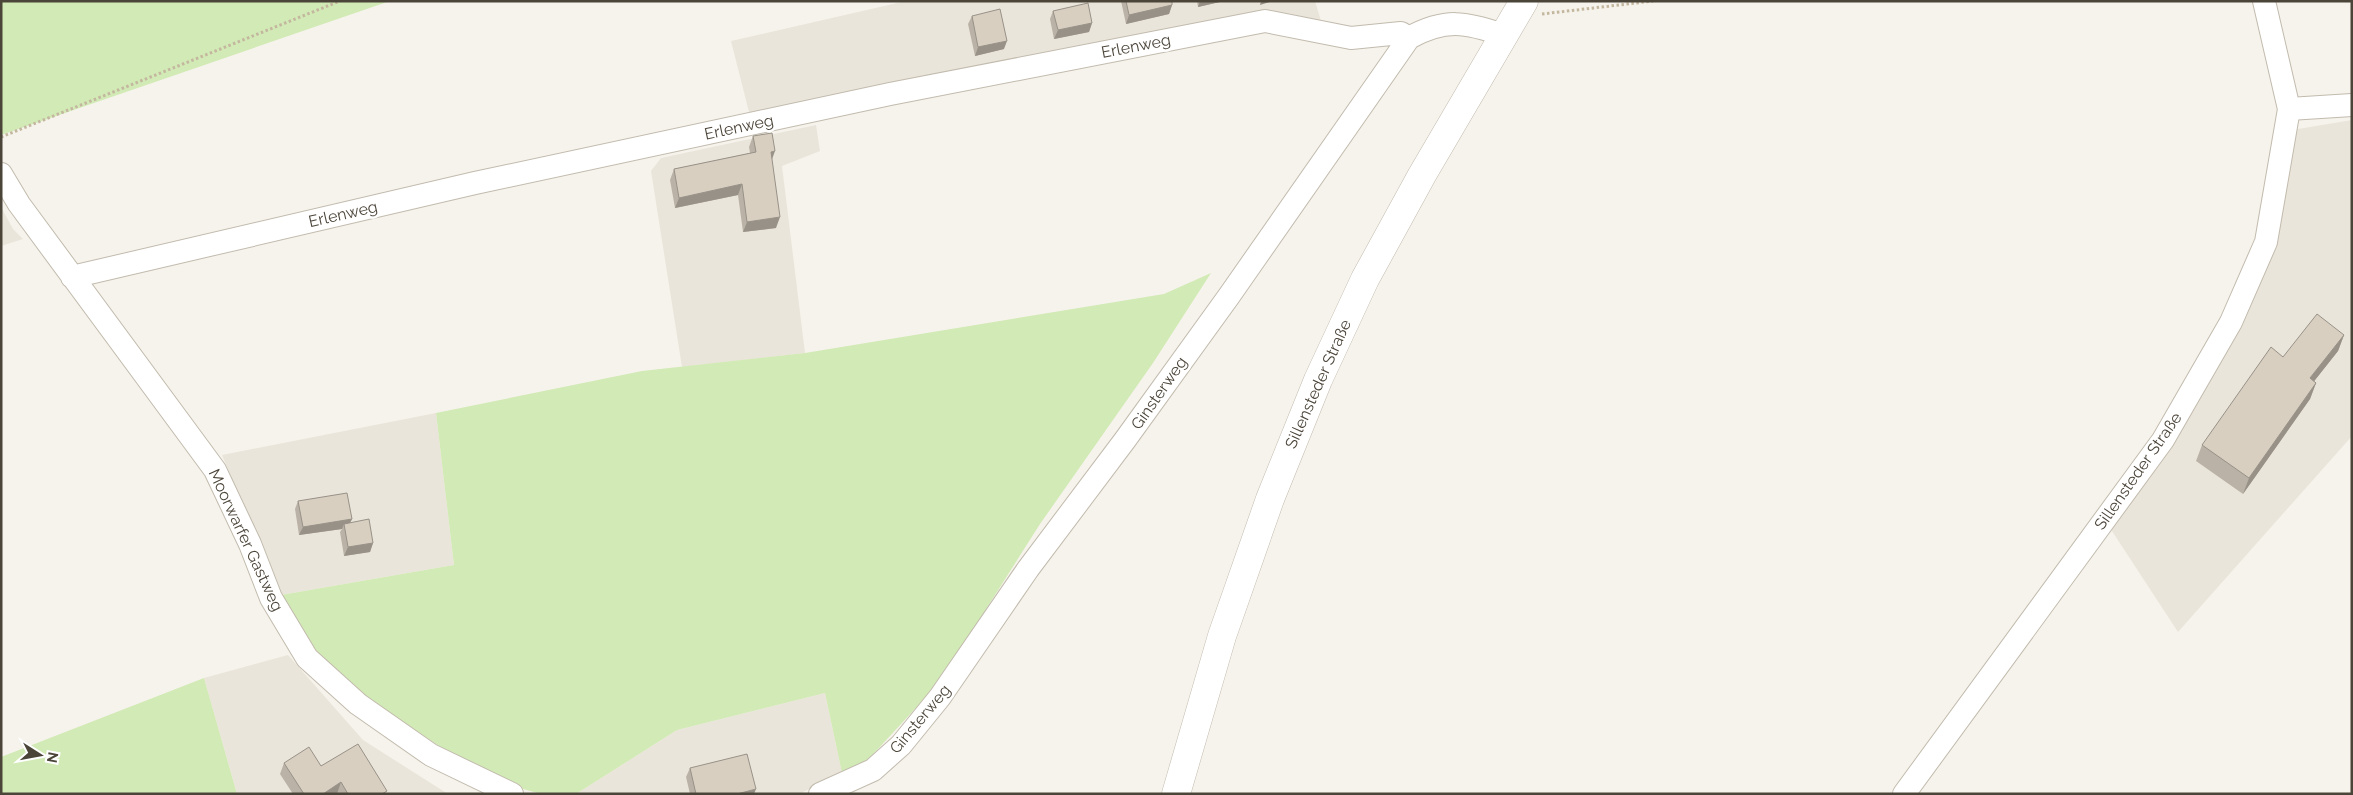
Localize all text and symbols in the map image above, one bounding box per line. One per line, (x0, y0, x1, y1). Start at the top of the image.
street label: Erlenweg (1100, 30, 1172, 62)
street label: Erlenweg (703, 110, 775, 144)
street label: Erlenweg (307, 197, 379, 231)
street label: Sillensteder Straße (1281, 317, 1355, 451)
street label: Ginsterweg (1127, 353, 1191, 433)
street label: Sillensteder Straße (2090, 409, 2186, 533)
street label: Moorwarfer Gastweg (205, 466, 287, 614)
street label: Ginsterweg (886, 681, 954, 757)
north arrow (15, 730, 65, 780)
text: N (44, 751, 62, 764)

